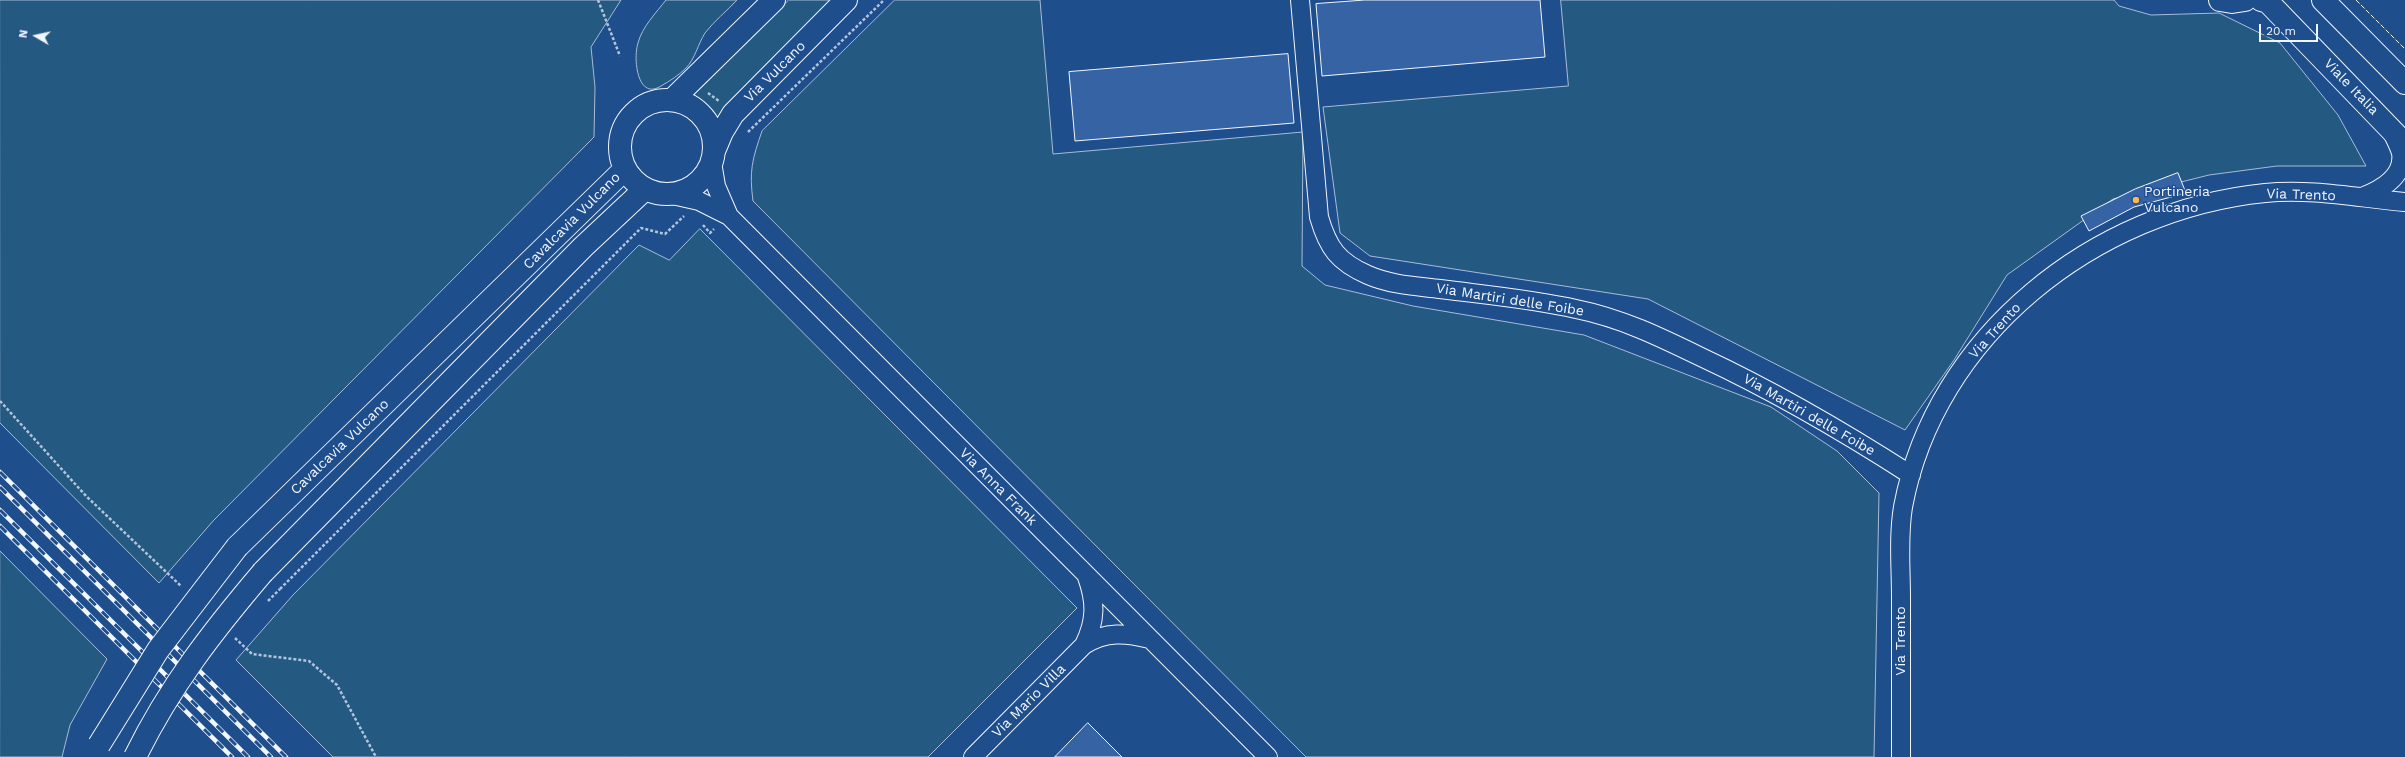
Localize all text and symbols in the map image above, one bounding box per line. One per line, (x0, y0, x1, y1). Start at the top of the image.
north arrow (16, 16, 56, 56)
scale bar (2261, 16, 2320, 42)
text: 20 m (2266, 24, 2296, 38)
text: N (17, 29, 31, 39)
street label: Via Vulcano (741, 38, 809, 106)
street label: Viale Italia (2320, 55, 2382, 119)
street label: Cavalcavia Vulcano (520, 169, 624, 273)
place label: Portineria Vulcano (2144, 184, 2210, 216)
street label: Via Trento (2266, 185, 2336, 205)
marker: Portineria Vulcano (2131, 195, 2141, 205)
street label: Via Martiri delle Foibe (1435, 280, 1585, 320)
street label: Via Trento (1966, 300, 2024, 362)
street label: Via Martiri delle Foibe (1740, 370, 1878, 460)
street label: Cavalcavia Vulcano (287, 396, 393, 498)
street label: Via Anna Frank (956, 445, 1040, 529)
street label: Via Trento (1893, 606, 1909, 676)
street label: Via Mario Villa (989, 661, 1069, 741)

